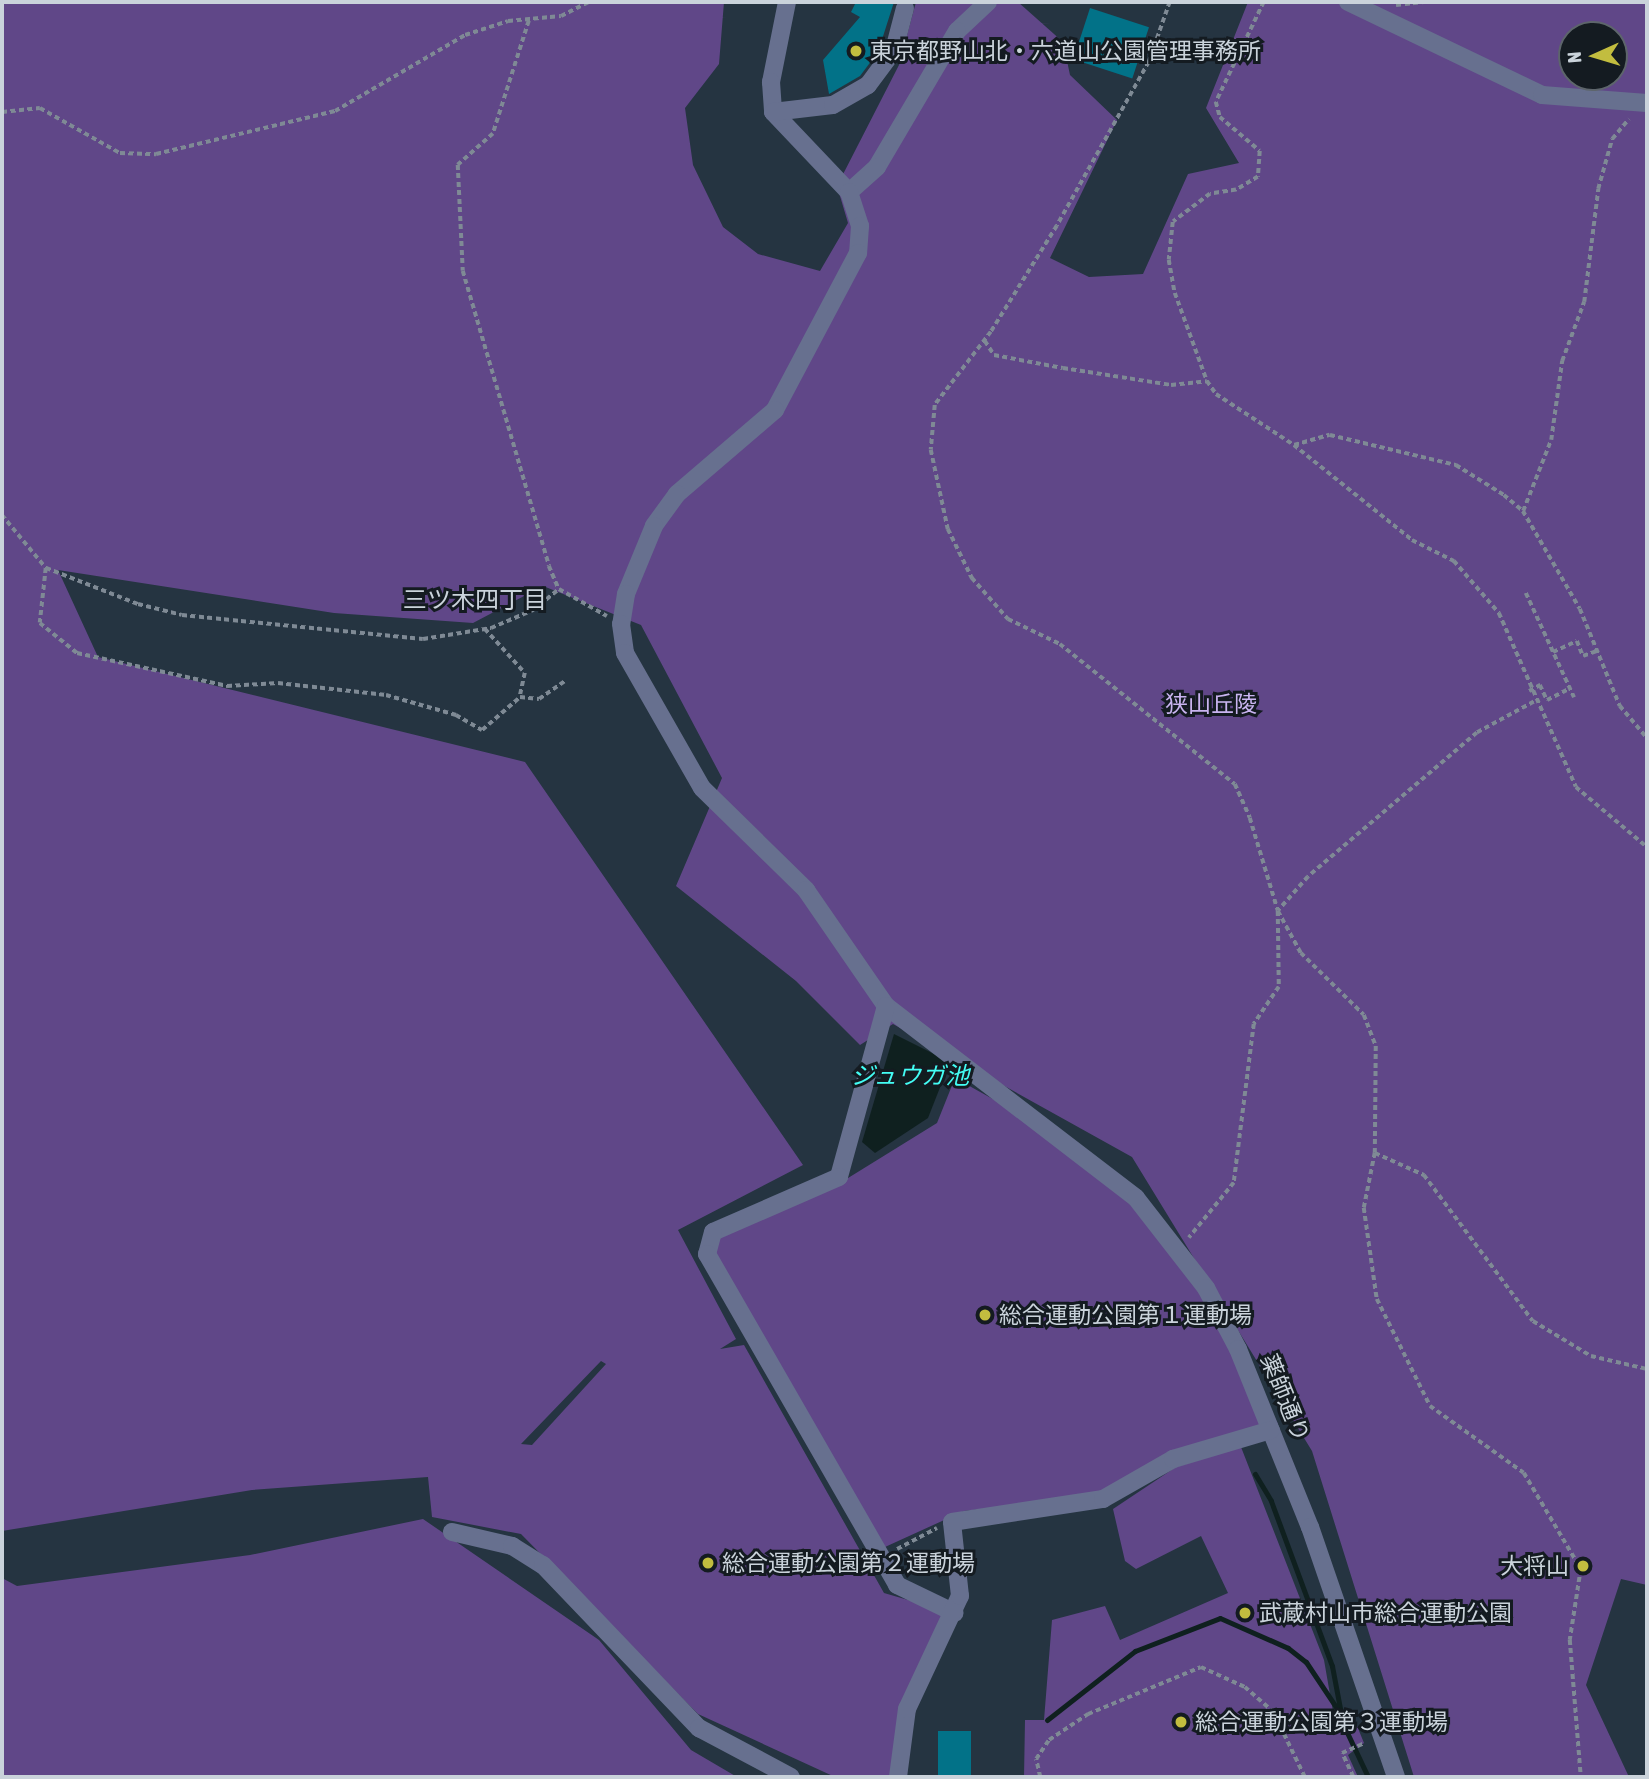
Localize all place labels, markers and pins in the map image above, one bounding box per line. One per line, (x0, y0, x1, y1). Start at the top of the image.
place label: 東京都野山北・六道山公園管理事務所 (870, 37, 1261, 65)
marker: 東京都野山北・六道山公園管理事務所 (848, 43, 864, 59)
place label: 総合運動公園第１運動場 (999, 1301, 1252, 1329)
marker: 総合運動公園第１運動場 (977, 1307, 993, 1323)
place label: 総合運動公園第２運動場 (722, 1549, 975, 1577)
place label: 大将山 (1500, 1552, 1569, 1580)
marker: 総合運動公園第２運動場 (700, 1555, 716, 1571)
marker: 大将山 (1575, 1558, 1591, 1574)
place label: 武蔵村山市総合運動公園 (1259, 1599, 1512, 1627)
marker: 武蔵村山市総合運動公園 (1237, 1605, 1253, 1621)
place label: 総合運動公園第３運動場 (1195, 1708, 1448, 1736)
marker: 総合運動公園第３運動場 (1173, 1714, 1189, 1730)

